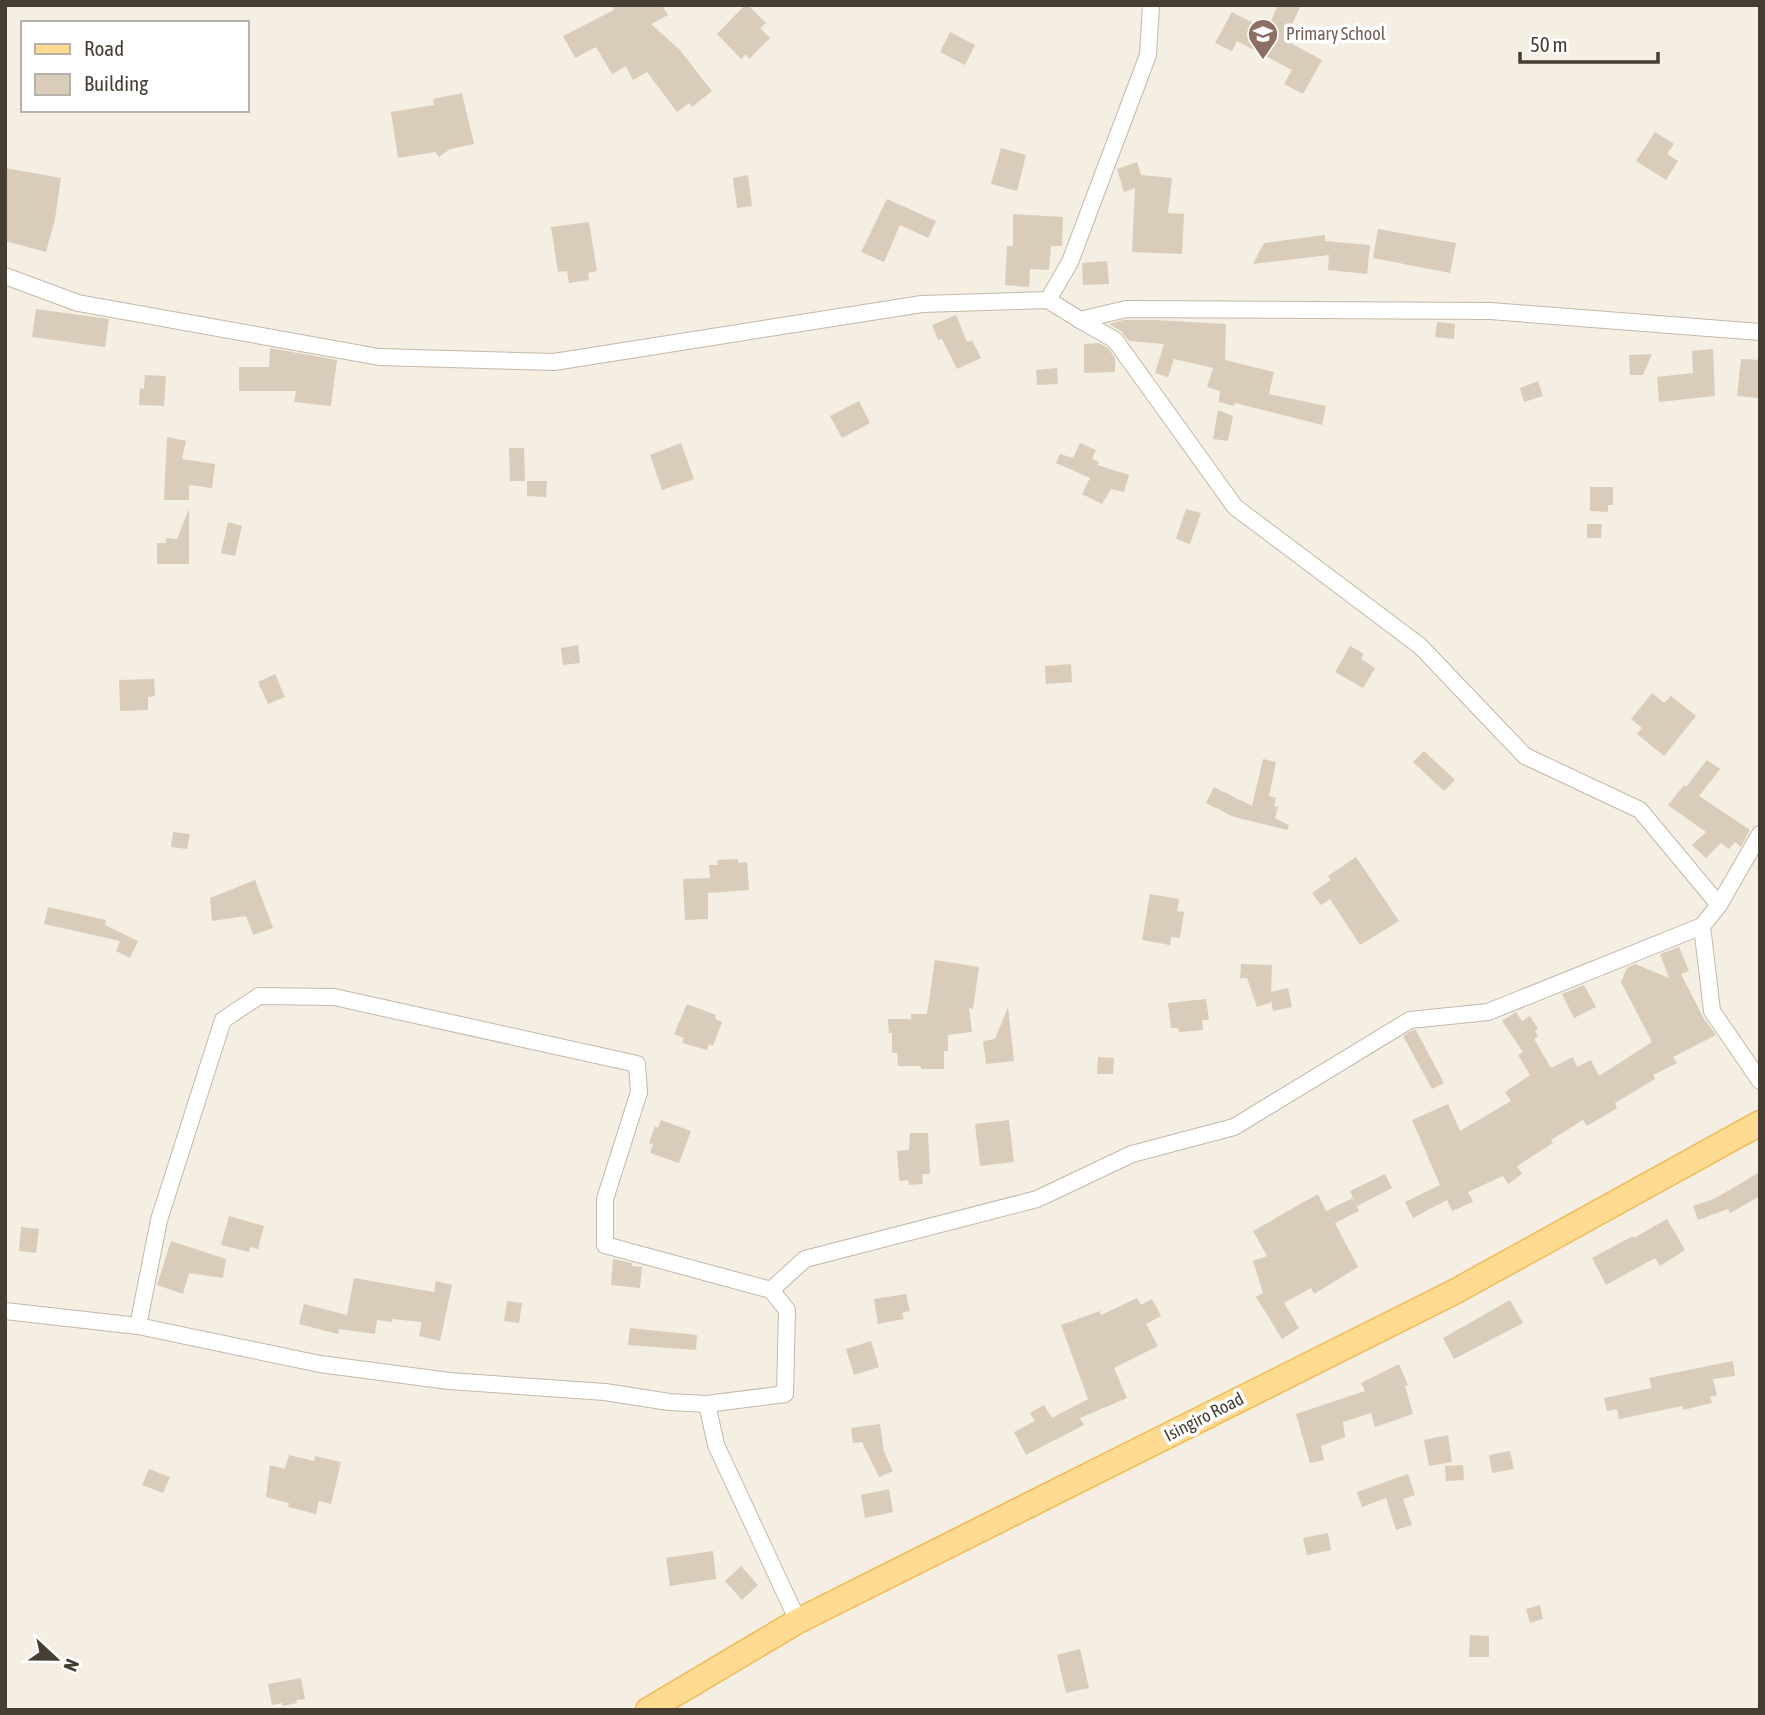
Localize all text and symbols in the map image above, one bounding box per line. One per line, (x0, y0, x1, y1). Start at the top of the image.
school or university icon: Primary School (1246, 17, 1280, 61)
legend (21, 21, 248, 112)
scale bar (1520, 21, 1658, 65)
place label: Primary School (1286, 23, 1386, 44)
text: 50 m (1530, 32, 1568, 56)
text: Road (84, 36, 124, 60)
text: Building (84, 71, 148, 95)
street label: Isingiro Road (1161, 1388, 1247, 1445)
north arrow (21, 1624, 91, 1694)
text: N (59, 1656, 84, 1675)

